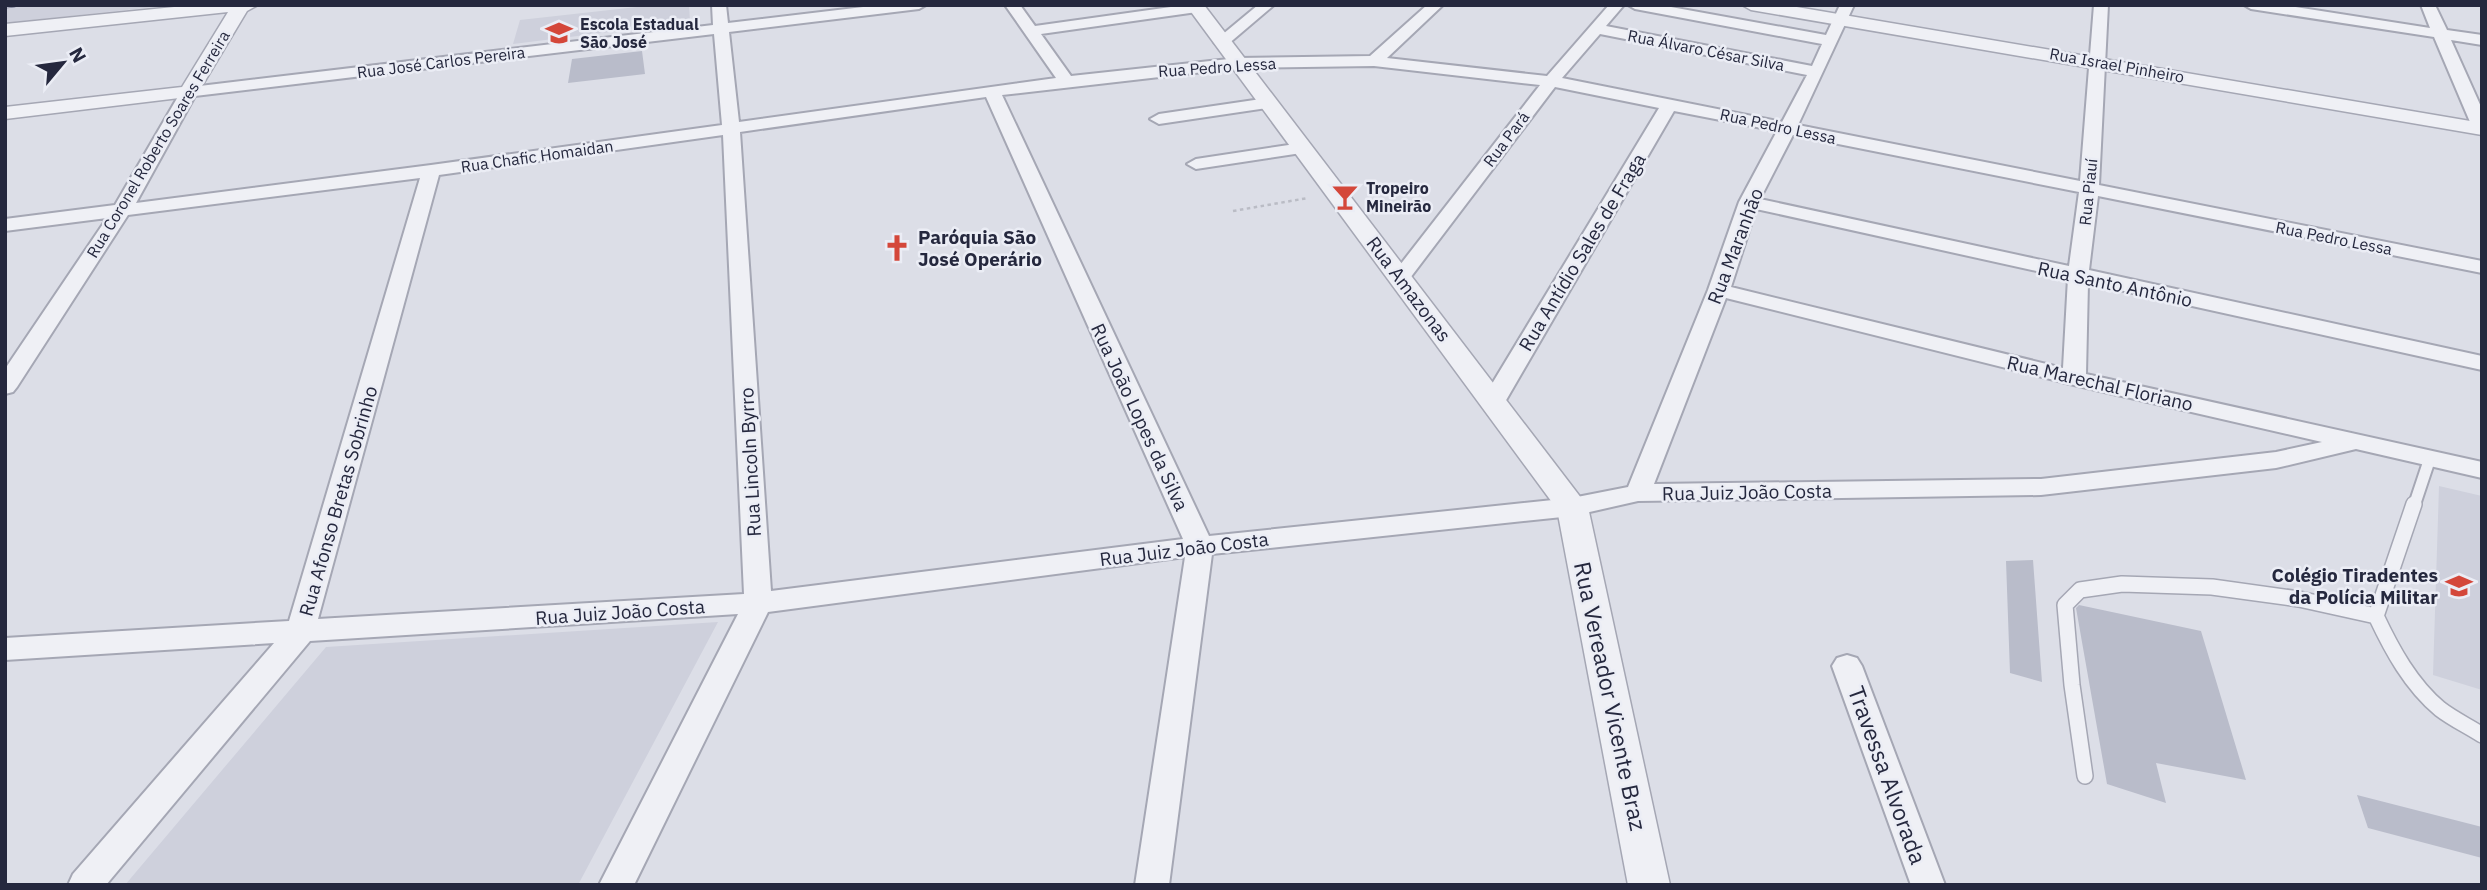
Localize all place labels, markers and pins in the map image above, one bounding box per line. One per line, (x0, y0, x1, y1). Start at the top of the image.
place label: Escola Estadual São José (580, 14, 699, 52)
school or university icon: Escola Estadual São José (544, 18, 574, 48)
place label: Tropeiro Mineirão (1366, 178, 1431, 216)
bar icon: Tropeiro Mineirão (1330, 182, 1360, 212)
place label: Paróquia São José Operário (918, 225, 1042, 271)
church icon: Paróquia São José Operário (882, 233, 912, 263)
place label: Colégio Tiradentes da Polícia Militar (2272, 563, 2438, 609)
school or university icon: Colégio Tiradentes da Polícia Militar (2444, 571, 2474, 601)

